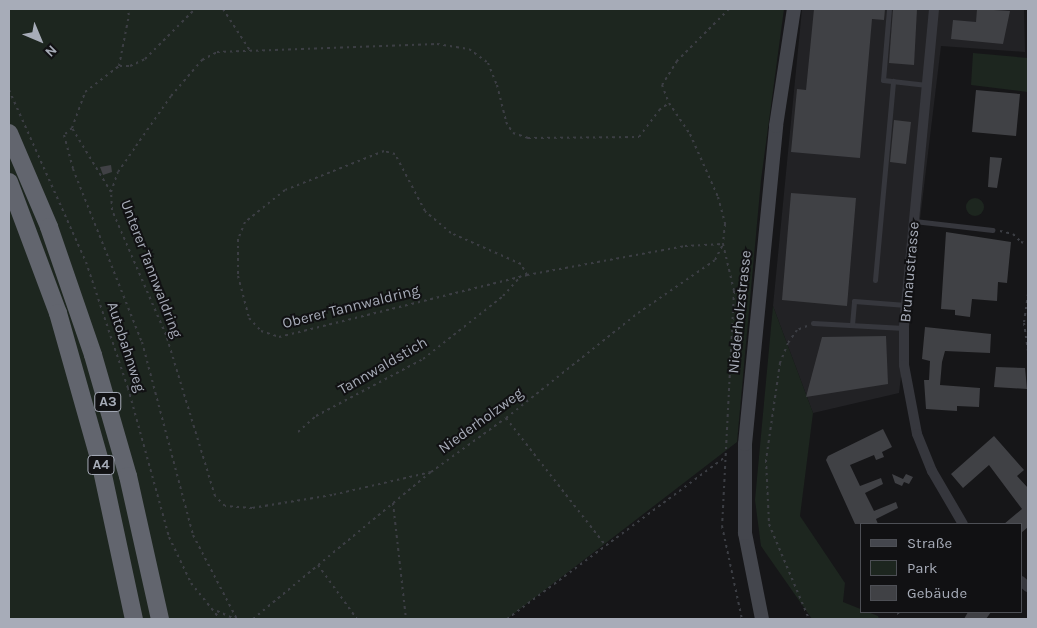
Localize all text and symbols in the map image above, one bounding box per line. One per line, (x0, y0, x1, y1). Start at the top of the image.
north arrow (15, 15, 65, 65)
text: N (41, 41, 61, 61)
street label: Unterer Tannwaldring (116, 197, 186, 341)
street label: Brunaustrasse (897, 221, 923, 323)
street label: Niederholzstrasse (725, 250, 755, 374)
street label: Oberer Tannwaldring (281, 281, 421, 333)
street label: Autobahnweg (103, 300, 149, 394)
street label: Tannwaldstich (335, 333, 431, 399)
street label: Niederholzweg (435, 384, 527, 458)
road number: A3 (94, 391, 122, 414)
road number: A4 (87, 454, 115, 476)
legend (860, 523, 1022, 613)
text: Straße (907, 534, 952, 552)
text: Park (907, 559, 937, 577)
text: Gebäude (907, 584, 967, 602)

